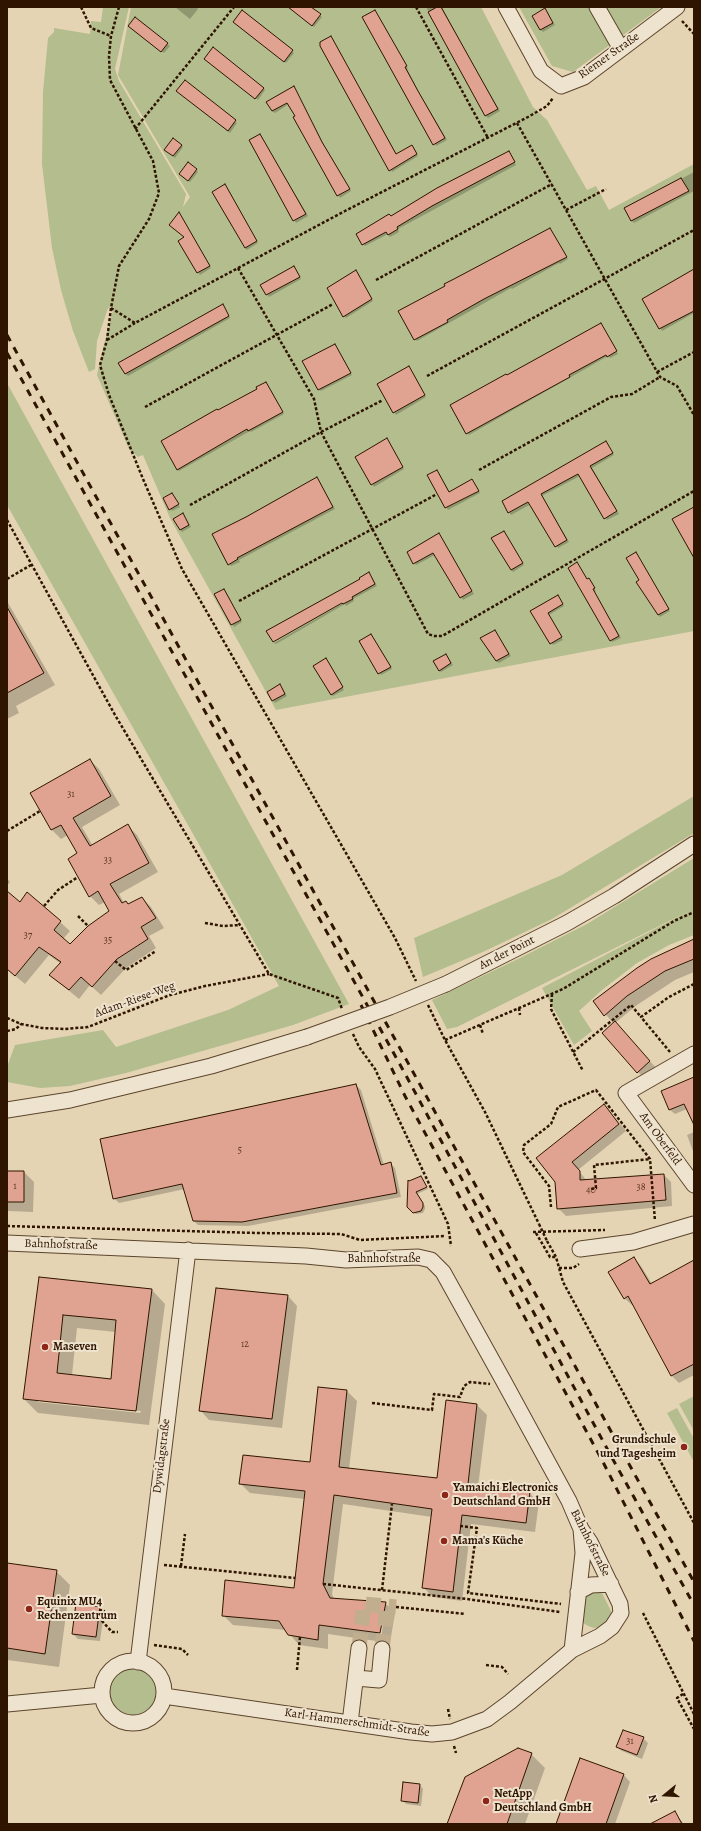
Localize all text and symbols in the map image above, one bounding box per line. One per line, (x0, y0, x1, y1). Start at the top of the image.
street label: Riemer Straße (576, 30, 642, 82)
house number: 31 (67, 789, 75, 801)
house number: 33 (104, 855, 112, 867)
house number: 37 (24, 930, 32, 942)
street label: An der Point (477, 933, 537, 973)
house number: 35 (104, 935, 112, 947)
street label: Adam-Riese-Weg (93, 979, 177, 1021)
street label: Am Oberfeld (636, 1110, 684, 1168)
house number: 5 (238, 1145, 242, 1157)
house number: 1 (13, 1181, 17, 1193)
house number: 38 (636, 1182, 646, 1194)
house number: 40 (586, 1185, 596, 1197)
street label: Bahnhofstraße (24, 1237, 98, 1253)
street label: Bahnhofstraße (347, 1252, 421, 1266)
house number: 12 (241, 1339, 249, 1351)
place label: Maseven (53, 1340, 97, 1354)
marker: Maseven (40, 1342, 50, 1352)
street label: Dywidagstraße (150, 1418, 174, 1494)
place label: Grundschule und Tagesheim (600, 1433, 676, 1461)
marker: Grundschule und Tagesheim (679, 1442, 689, 1452)
place label: Yamaichi Electronics Deutschland GmbH (453, 1481, 558, 1509)
marker: Yamaichi Electronics Deutschland GmbH (440, 1490, 450, 1500)
street label: Bahnhofstraße (567, 1507, 613, 1579)
place label: Mama's Küche (452, 1534, 523, 1548)
marker: Mama's Küche (439, 1536, 449, 1546)
place label: Equinix MU4 Rechenzentrum (37, 1595, 117, 1623)
marker: Equinix MU4 Rechenzentrum (24, 1604, 34, 1614)
street label: Karl-Hammerschmidt-Straße (283, 1706, 431, 1740)
house number: 31 (626, 1736, 634, 1748)
north arrow (645, 1775, 685, 1815)
place label: NetApp Deutschland GmbH (494, 1787, 592, 1815)
text: N (645, 1793, 661, 1805)
marker: NetApp Deutschland GmbH (481, 1796, 491, 1806)

